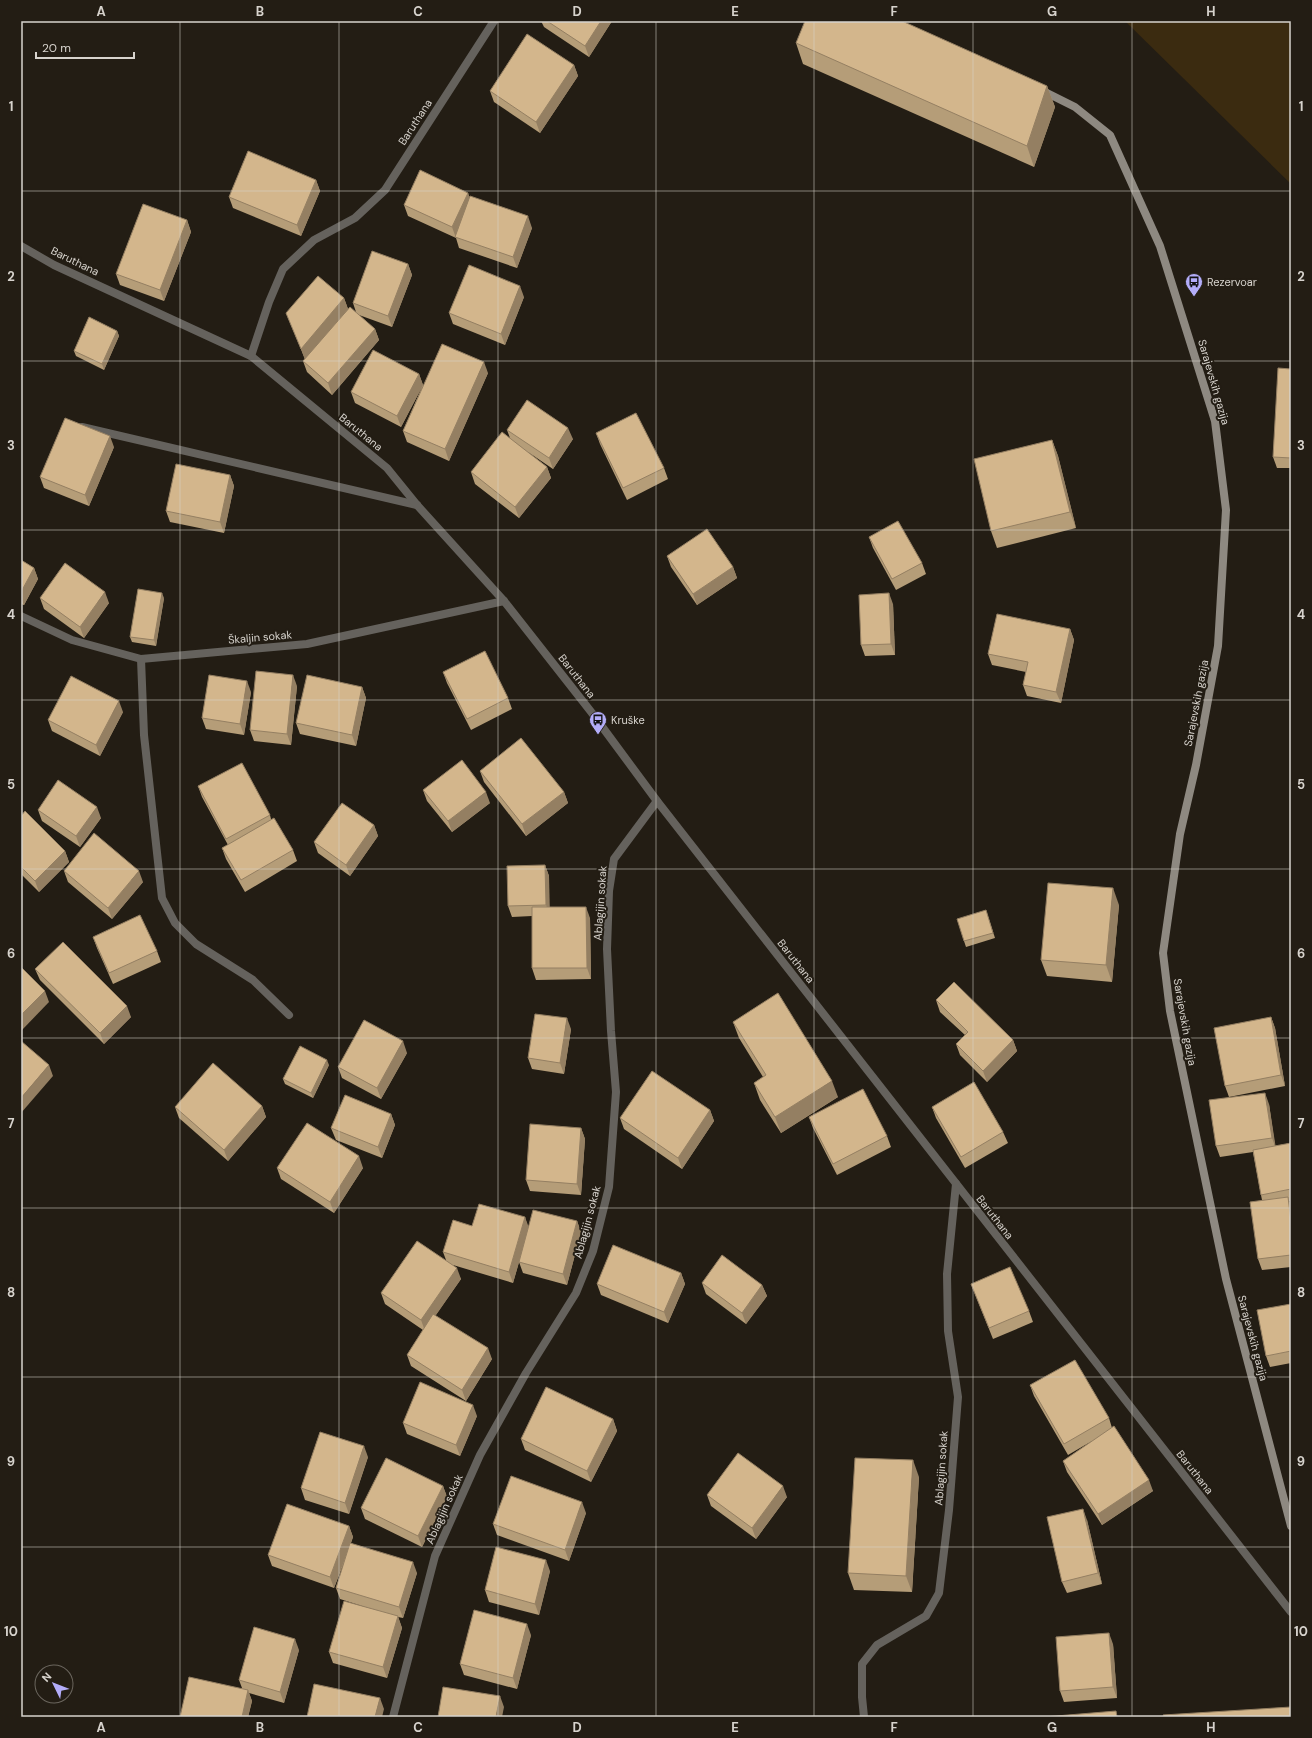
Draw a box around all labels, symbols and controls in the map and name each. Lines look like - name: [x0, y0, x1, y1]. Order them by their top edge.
- text: A: [96, 3, 106, 20]
- text: B: [256, 3, 264, 20]
- text: C: [413, 3, 423, 20]
- text: D: [572, 3, 582, 20]
- text: E: [731, 3, 739, 20]
- text: F: [890, 3, 898, 20]
- text: G: [1047, 3, 1057, 20]
- text: H: [1206, 3, 1216, 20]
- scale bar: [36, 34, 134, 60]
- text: 20 m: [42, 40, 71, 56]
- street label: Baruthana: [395, 96, 435, 148]
- text: 1: [9, 98, 13, 115]
- text: 1: [1299, 98, 1303, 115]
- street label: Baruthana: [49, 243, 101, 279]
- text: 2: [7, 268, 15, 285]
- text: 2: [1297, 268, 1305, 285]
- bus stop icon: Rezervoar: [1184, 272, 1204, 297]
- place label: Rezervoar: [1207, 275, 1257, 289]
- street label: Sarajevskih gazija: [1195, 338, 1233, 426]
- street label: Baruthana: [336, 410, 386, 454]
- text: 3: [7, 437, 15, 454]
- text: 3: [1297, 437, 1305, 454]
- text: 4: [7, 606, 15, 623]
- text: 4: [1297, 606, 1305, 623]
- street label: Škaljin sokak: [228, 627, 293, 647]
- street label: Baruthana: [556, 651, 599, 701]
- street label: Sarajevskih gazija: [1181, 658, 1211, 748]
- bus stop icon: Kruške: [588, 710, 608, 735]
- place label: Kruške: [611, 713, 645, 727]
- text: 5: [7, 776, 15, 793]
- text: 5: [1297, 776, 1305, 793]
- street label: Ablagijin sokak: [590, 865, 610, 941]
- street label: Baruthana: [775, 936, 818, 986]
- text: 6: [7, 945, 15, 962]
- text: 6: [1297, 945, 1305, 962]
- street label: Sarajevskih gazija: [1170, 977, 1200, 1067]
- text: 7: [8, 1115, 15, 1132]
- text: 7: [1298, 1115, 1305, 1132]
- street label: Ablagijin sokak: [571, 1184, 604, 1260]
- street label: Baruthana: [974, 1192, 1017, 1242]
- text: 8: [7, 1284, 15, 1301]
- text: 8: [1297, 1284, 1305, 1301]
- street label: Sarajevskih gazija: [1235, 1294, 1271, 1382]
- street label: Ablagijin sokak: [931, 1430, 951, 1506]
- street label: Baruthana: [1174, 1447, 1217, 1497]
- text: 9: [7, 1453, 15, 1470]
- text: 9: [1297, 1453, 1305, 1470]
- street label: Ablagijin sokak: [422, 1471, 466, 1546]
- text: 10: [4, 1623, 18, 1640]
- text: 10: [1294, 1623, 1308, 1640]
- north arrow: [34, 1664, 74, 1704]
- text: N: [39, 1669, 55, 1685]
- text: A: [96, 1719, 106, 1736]
- text: B: [256, 1719, 264, 1736]
- text: C: [413, 1719, 423, 1736]
- text: D: [572, 1719, 582, 1736]
- text: E: [731, 1719, 739, 1736]
- text: F: [890, 1719, 898, 1736]
- text: G: [1047, 1719, 1057, 1736]
- text: H: [1206, 1719, 1216, 1736]

